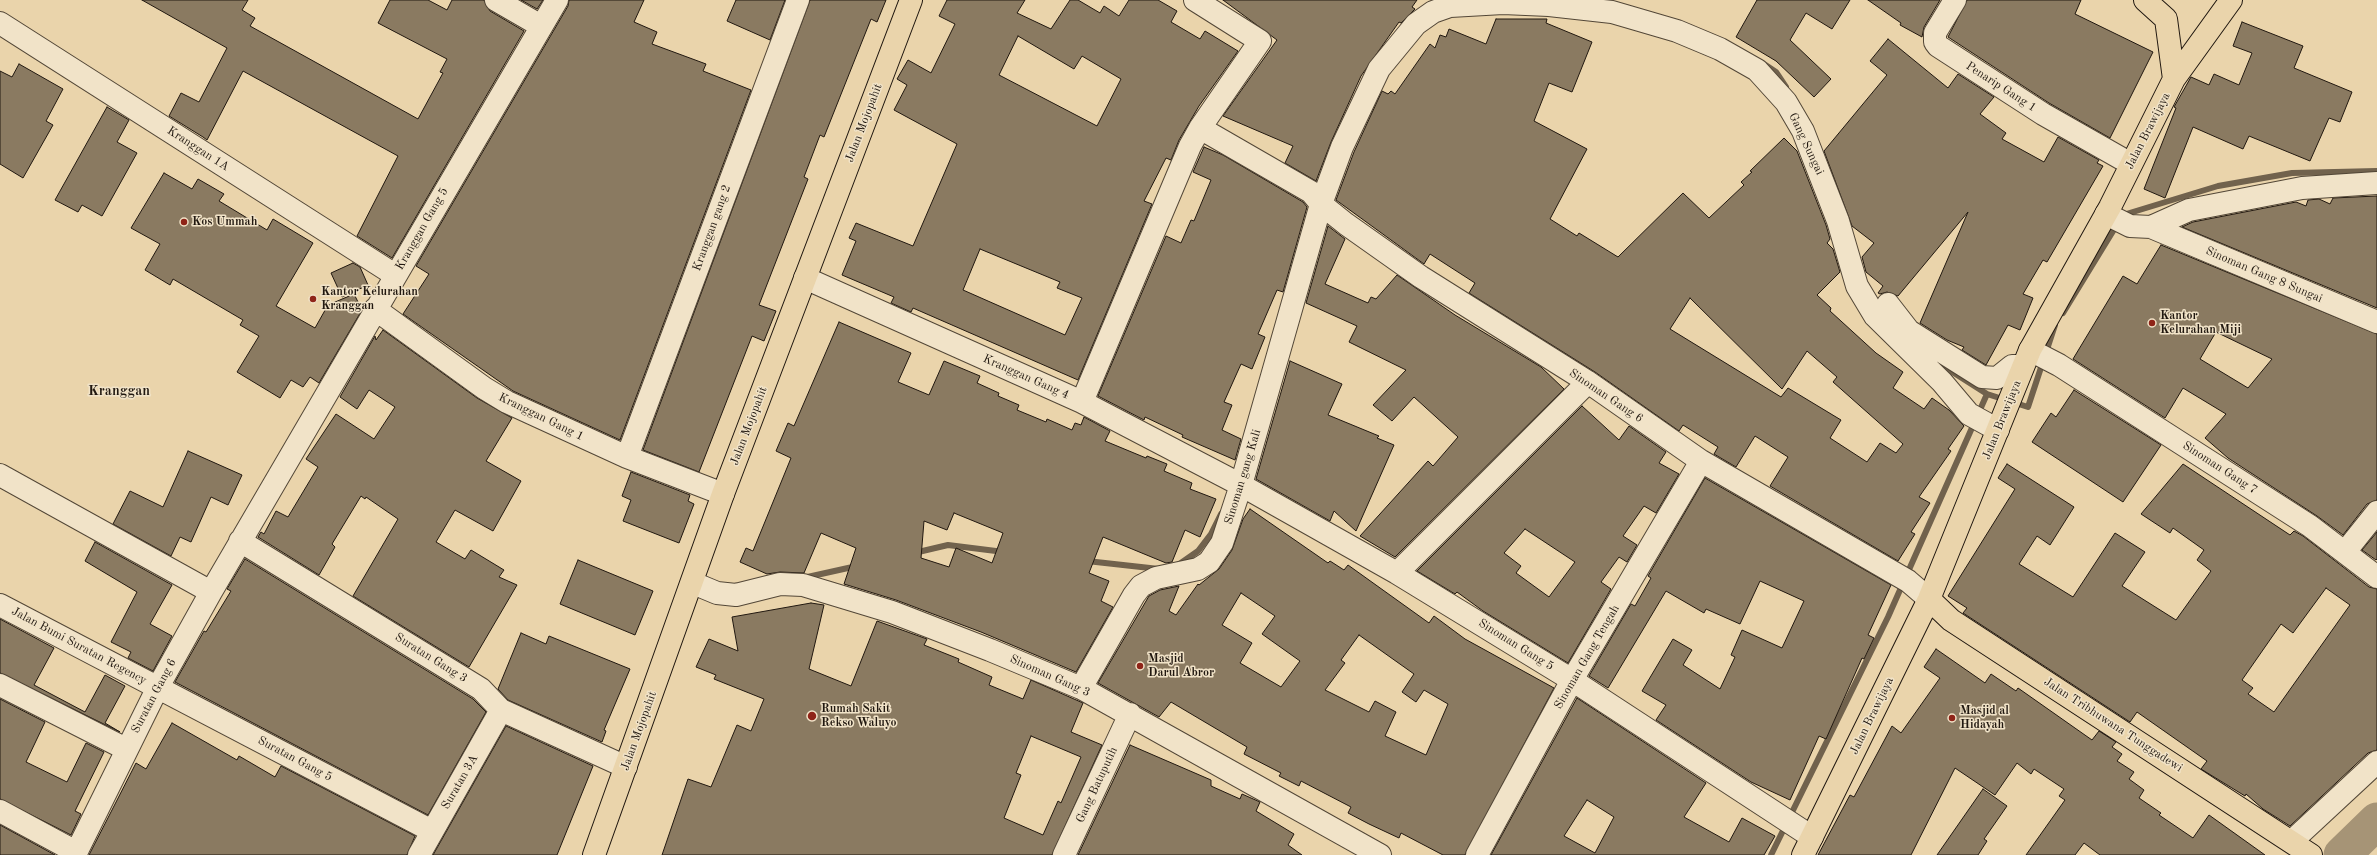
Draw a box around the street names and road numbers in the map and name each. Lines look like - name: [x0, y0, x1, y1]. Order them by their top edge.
- street label: Penarip Gang 1: [1963, 59, 2039, 115]
- street label: Jalan Mojopahit: [842, 82, 886, 164]
- street label: Jalan Brawijaya: [2122, 90, 2174, 172]
- street label: Gang Sungai: [1785, 111, 1827, 177]
- street label: Kranggan 1A: [164, 124, 232, 174]
- street label: Kranggan gang 2: [690, 183, 734, 273]
- street label: Kranggan Gang 5: [393, 185, 451, 273]
- street label: Sinoman Gang 8 Sungai: [2203, 244, 2325, 306]
- street label: Kranggan Gang 4: [981, 352, 1071, 402]
- street label: Sinoman Gang 6: [1566, 366, 1646, 426]
- street label: Jalan Brawijaya: [1980, 378, 2024, 462]
- street label: Jalan Mojopahit: [727, 385, 771, 467]
- street label: Kranggan Gang 1: [496, 390, 586, 444]
- street label: Sinoman gang Kali: [1222, 428, 1264, 526]
- street label: Sinoman Gang 7: [2180, 438, 2260, 498]
- street label: Sinoman Gang Tengah: [1551, 602, 1623, 712]
- street label: Jalan Bumi Suratan Regency: [9, 604, 149, 688]
- street label: Sinoman Gang 5: [1476, 616, 1556, 674]
- street label: Suratan Gang 3: [392, 630, 470, 686]
- street label: Sinoman Gang 3: [1008, 652, 1092, 700]
- street label: Suratan Gang 6: [128, 656, 180, 736]
- street label: Jalan Brawijaya: [1847, 675, 1897, 757]
- street label: Jalan Tribhuwana Tunggadewi: [2041, 675, 2185, 775]
- street label: Jalan Mojopahit: [618, 689, 660, 773]
- street label: Suratan Gang 5: [255, 733, 335, 785]
- street label: Gang Batuputih: [1073, 745, 1121, 825]
- street label: Suratan 3A: [439, 752, 481, 812]

